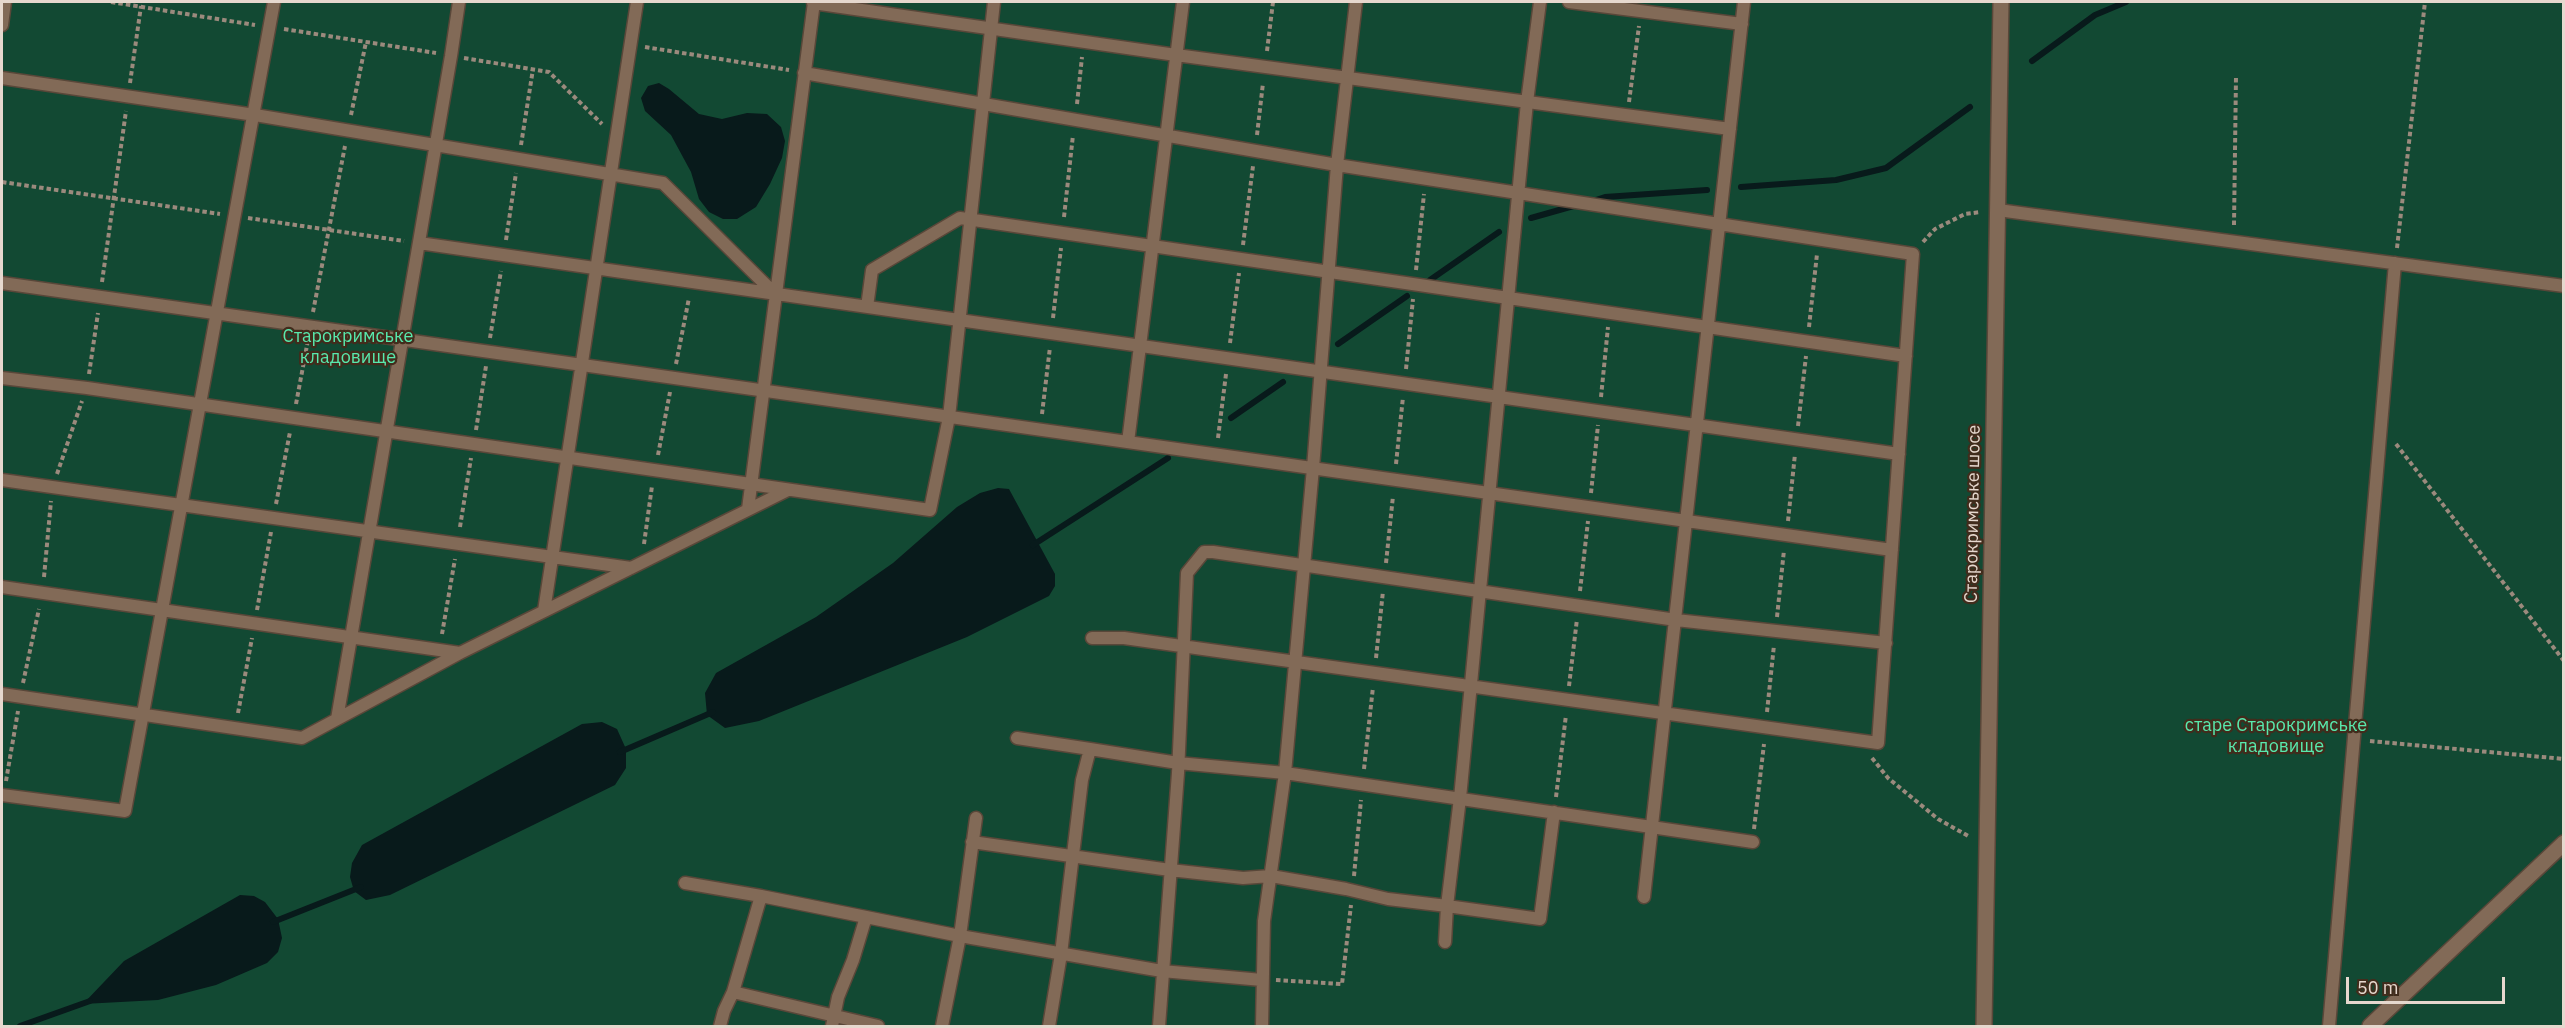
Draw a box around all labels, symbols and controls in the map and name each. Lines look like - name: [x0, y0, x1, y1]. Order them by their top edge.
- park label: Старокримське кладовище: [283, 326, 413, 368]
- street label: Старокримське шосе: [1961, 425, 1985, 603]
- park label: старе Старокримське кладовище: [2185, 715, 2367, 758]
- scale bar: [2349, 965, 2508, 1003]
- text: 50 m: [2357, 976, 2399, 999]

